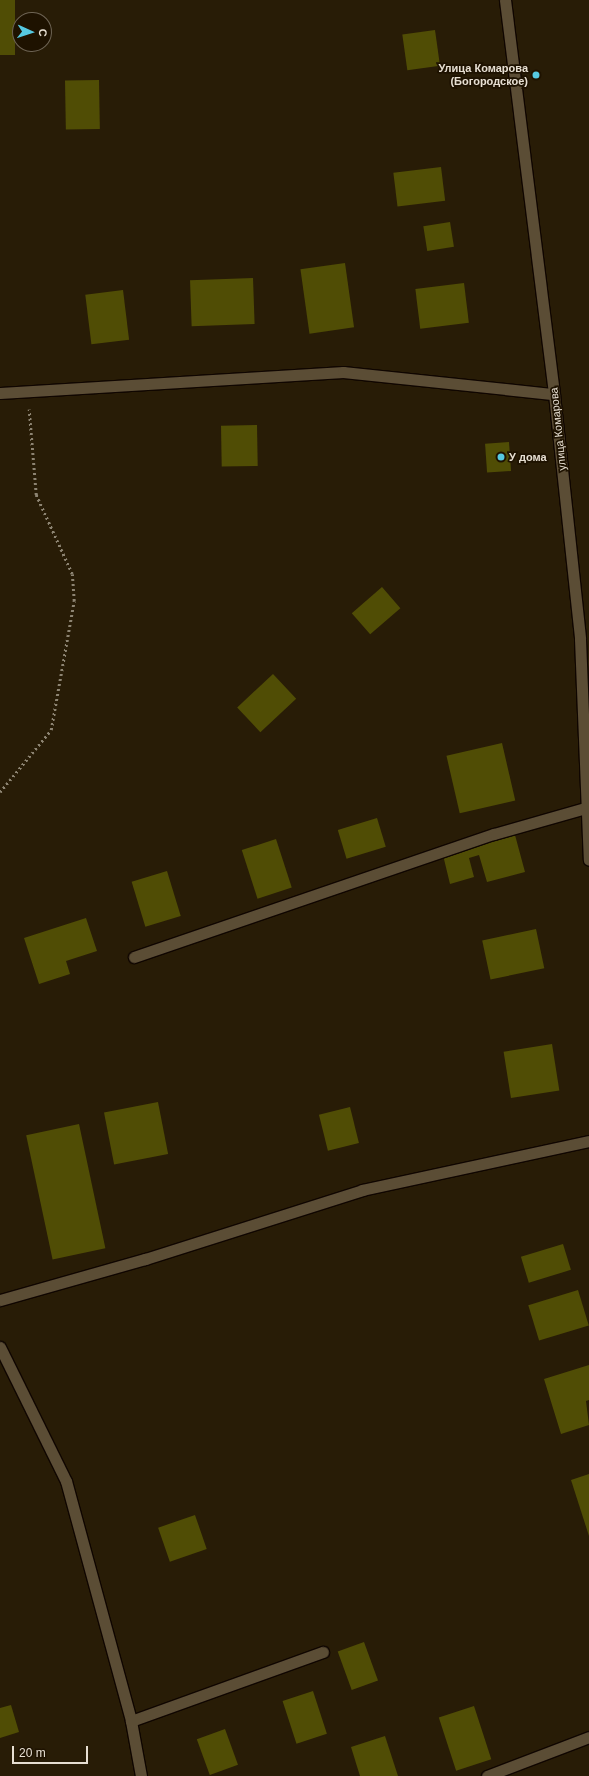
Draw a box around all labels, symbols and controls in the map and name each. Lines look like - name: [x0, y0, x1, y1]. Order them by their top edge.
- north arrow: [12, 12, 52, 52]
- text: С: [37, 28, 49, 37]
- place label: Улица Комарова (Богородское): [438, 62, 528, 88]
- marker: Улица Комарова (Богородское): [531, 70, 541, 80]
- street label: улица Комарова: [547, 387, 569, 471]
- place label: У дома: [509, 450, 547, 464]
- marker: У дома: [496, 452, 506, 462]
- scale bar: [14, 1738, 90, 1764]
- text: 20 m: [19, 1746, 46, 1760]

